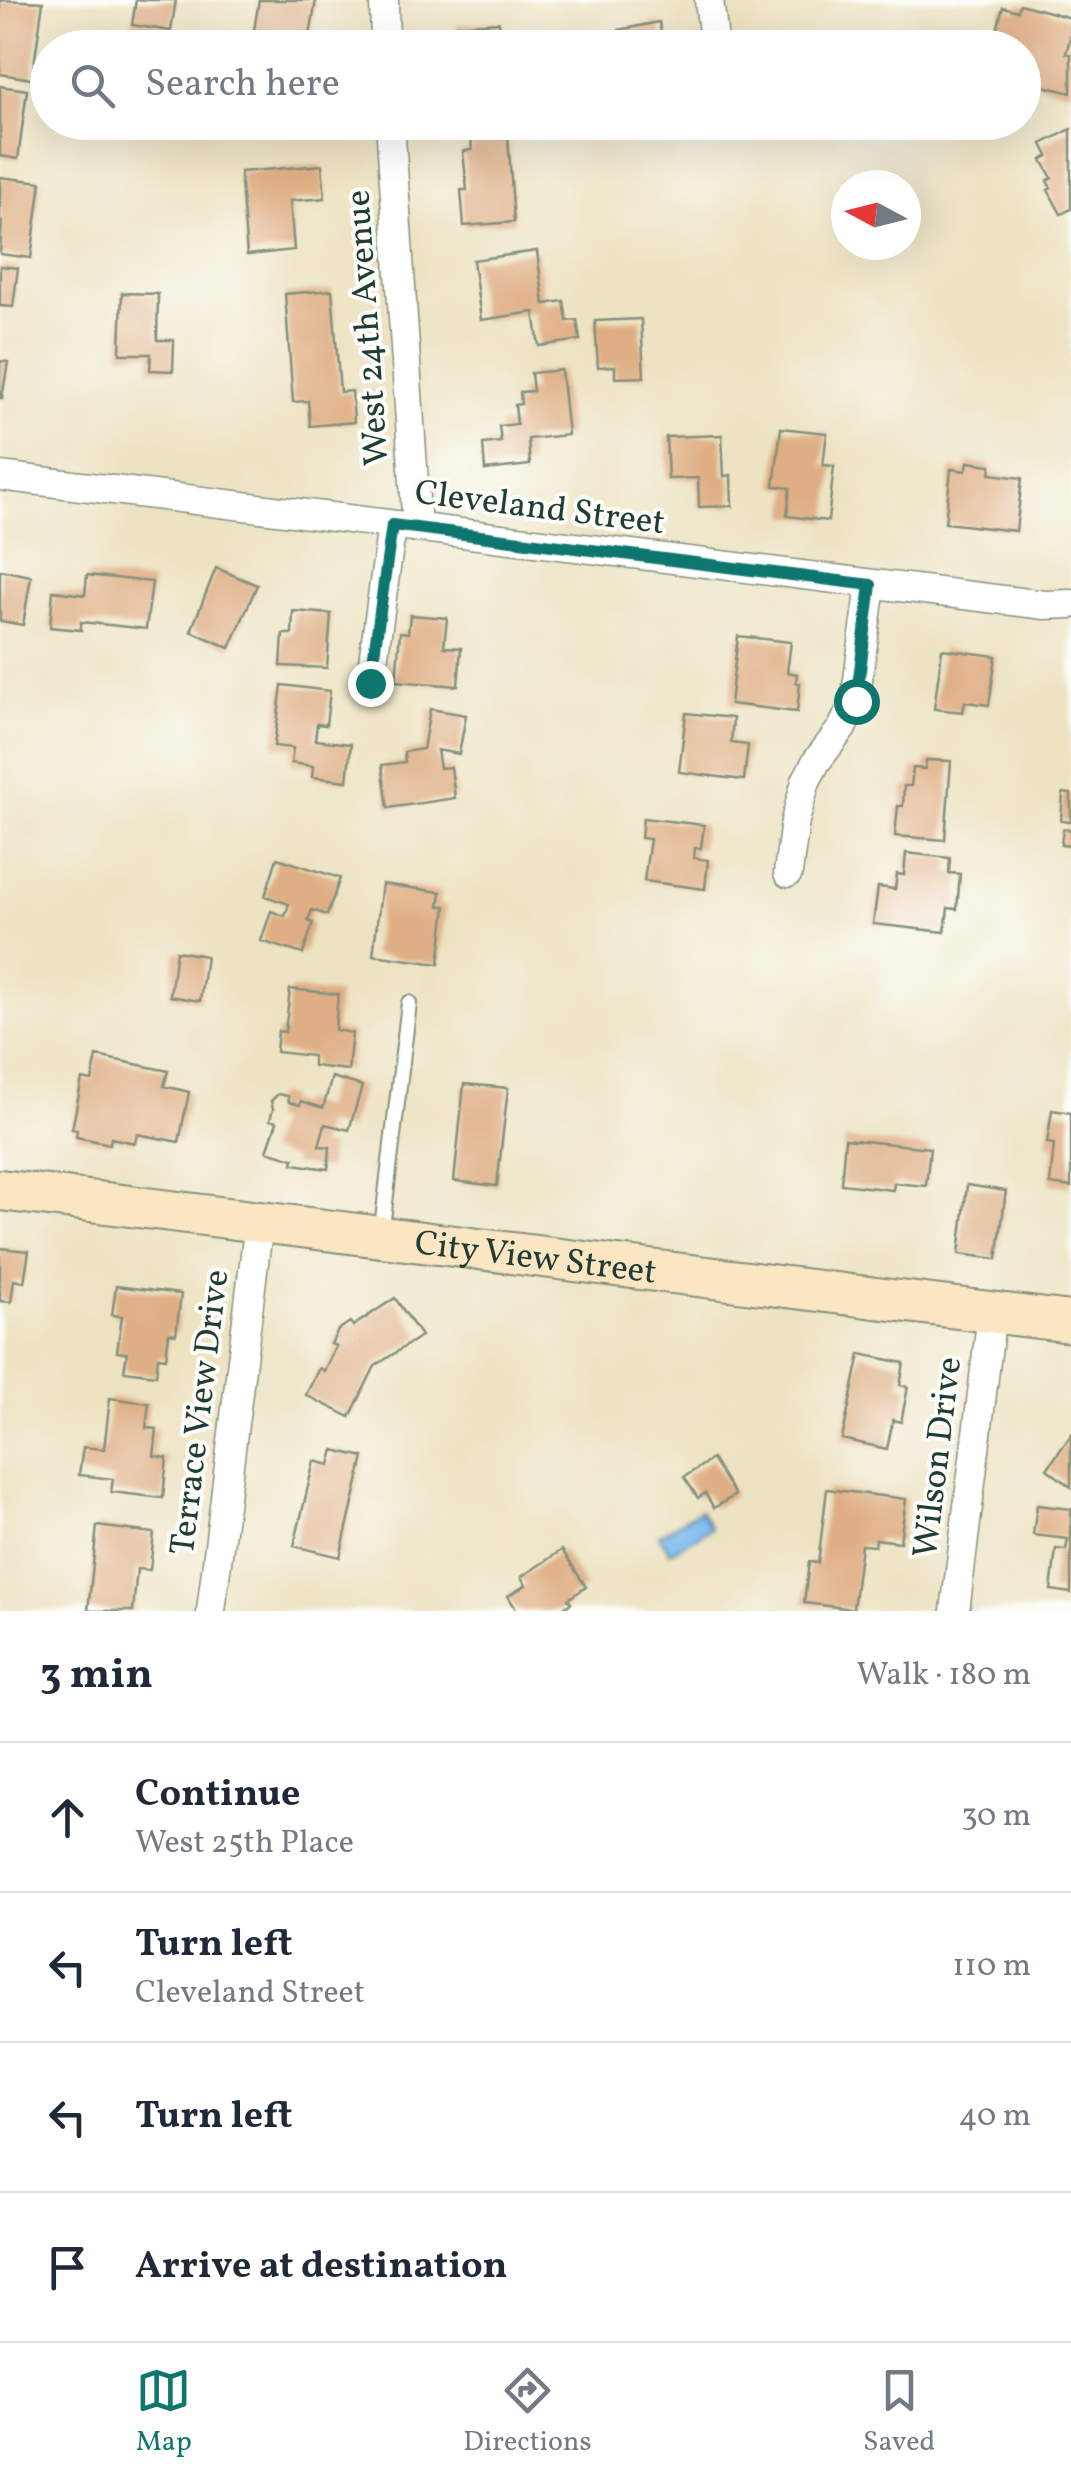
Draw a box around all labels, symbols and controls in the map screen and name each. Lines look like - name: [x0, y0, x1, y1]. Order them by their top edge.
- search box: [30, 30, 1041, 140]
- icon: search: [65, 58, 120, 113]
- text: Search here: [145, 59, 340, 112]
- north arrow: [831, 170, 921, 260]
- street label: West 24th Avenue: [335, 188, 403, 467]
- street label: Cleveland Street: [412, 470, 667, 548]
- route end: [348, 661, 394, 707]
- route start: [834, 679, 880, 725]
- street label: City View Street: [412, 1220, 659, 1298]
- street label: Terrace View Drive: [160, 1267, 242, 1558]
- street label: Wilson Drive: [903, 1354, 975, 1561]
- text: 3 min: [40, 1647, 153, 1706]
- text: Walk · 180 m: [857, 1654, 1031, 1698]
- text: Continue: [135, 1769, 300, 1822]
- icon: ahead: [40, 1790, 95, 1845]
- text: 30 m: [961, 1795, 1031, 1839]
- text: West 25th Place: [135, 1822, 354, 1866]
- text: Turn left: [135, 1919, 292, 1972]
- icon: left: [40, 1940, 95, 1995]
- text: 110 m: [952, 1945, 1031, 1989]
- text: Cleveland Street: [135, 1972, 365, 2016]
- icon: left: [40, 2090, 95, 2145]
- text: Turn left: [135, 2091, 292, 2144]
- text: 40 m: [959, 2095, 1031, 2139]
- icon: arrive: [40, 2240, 95, 2295]
- text: Arrive at destination: [135, 2241, 508, 2294]
- tab: Map: [136, 2363, 192, 2462]
- tab: Directions: [463, 2363, 592, 2462]
- tab: Saved: [863, 2363, 935, 2462]

